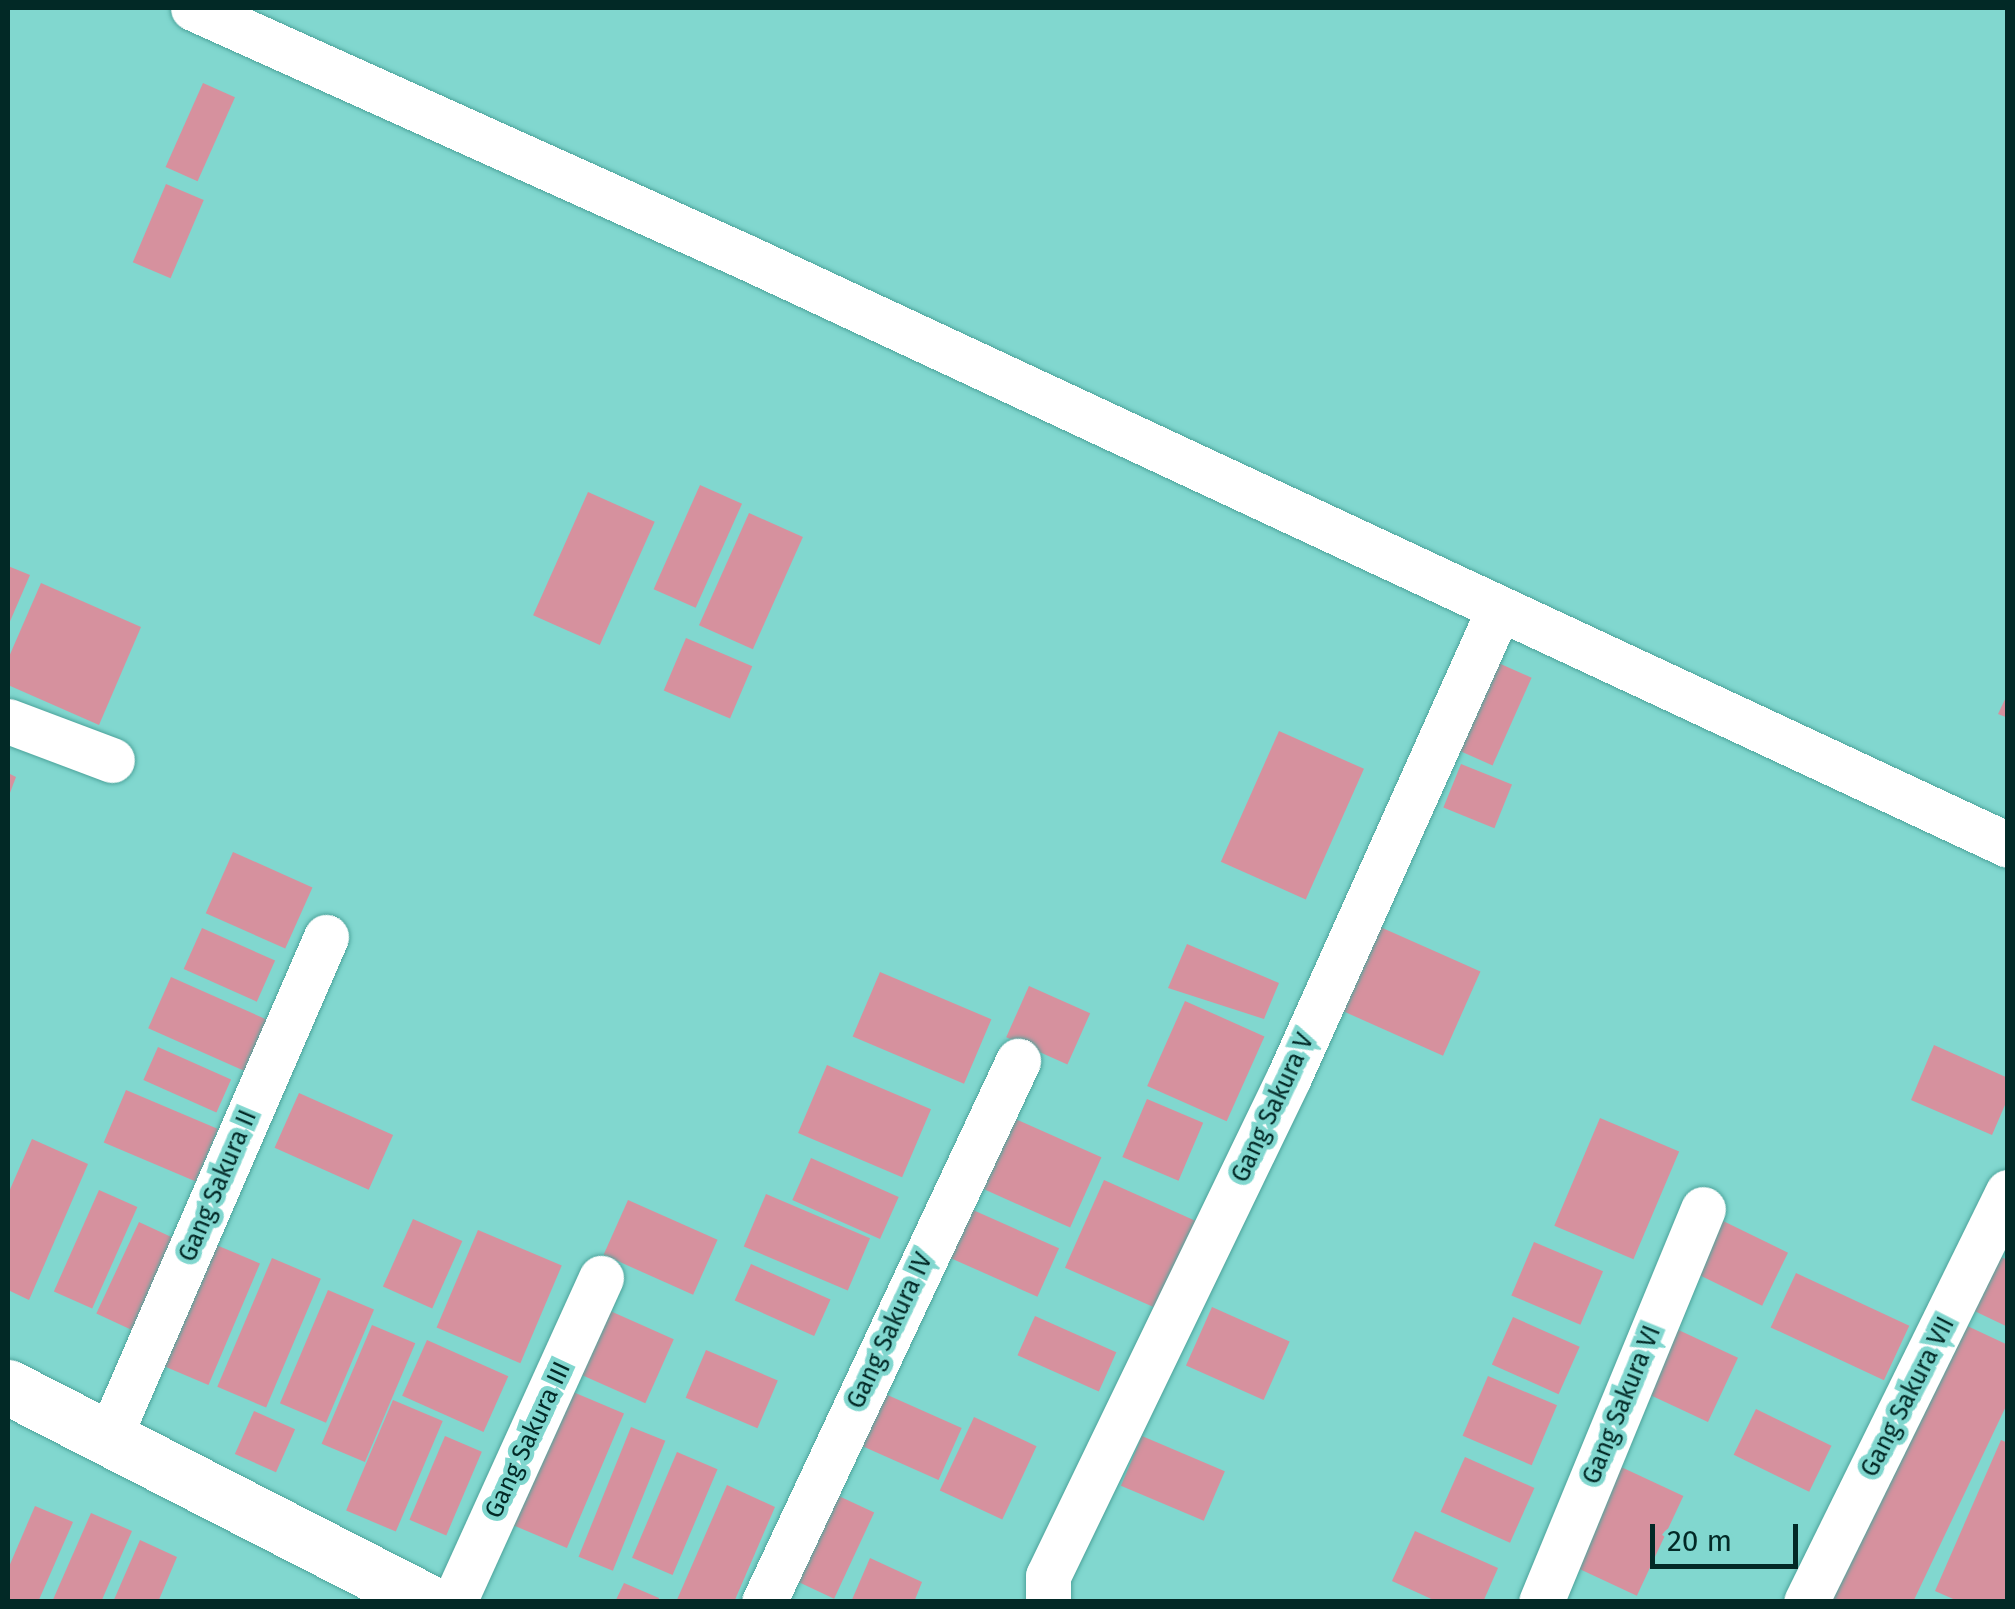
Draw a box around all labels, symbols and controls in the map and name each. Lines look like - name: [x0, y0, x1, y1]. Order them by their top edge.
- street label: Gang Sakura V: [1225, 1029, 1321, 1187]
- street label: Gang Sakura II: [173, 1106, 263, 1266]
- street label: Gang Sakura IV: [841, 1248, 939, 1414]
- street label: Gang Sakura VII: [1855, 1312, 1961, 1482]
- street label: Gang Sakura VI: [1577, 1321, 1667, 1489]
- street label: Gang Sakura III: [479, 1357, 577, 1523]
- scale bar: [1655, 1504, 1802, 1566]
- text: 20 m: [1667, 1523, 1732, 1559]

